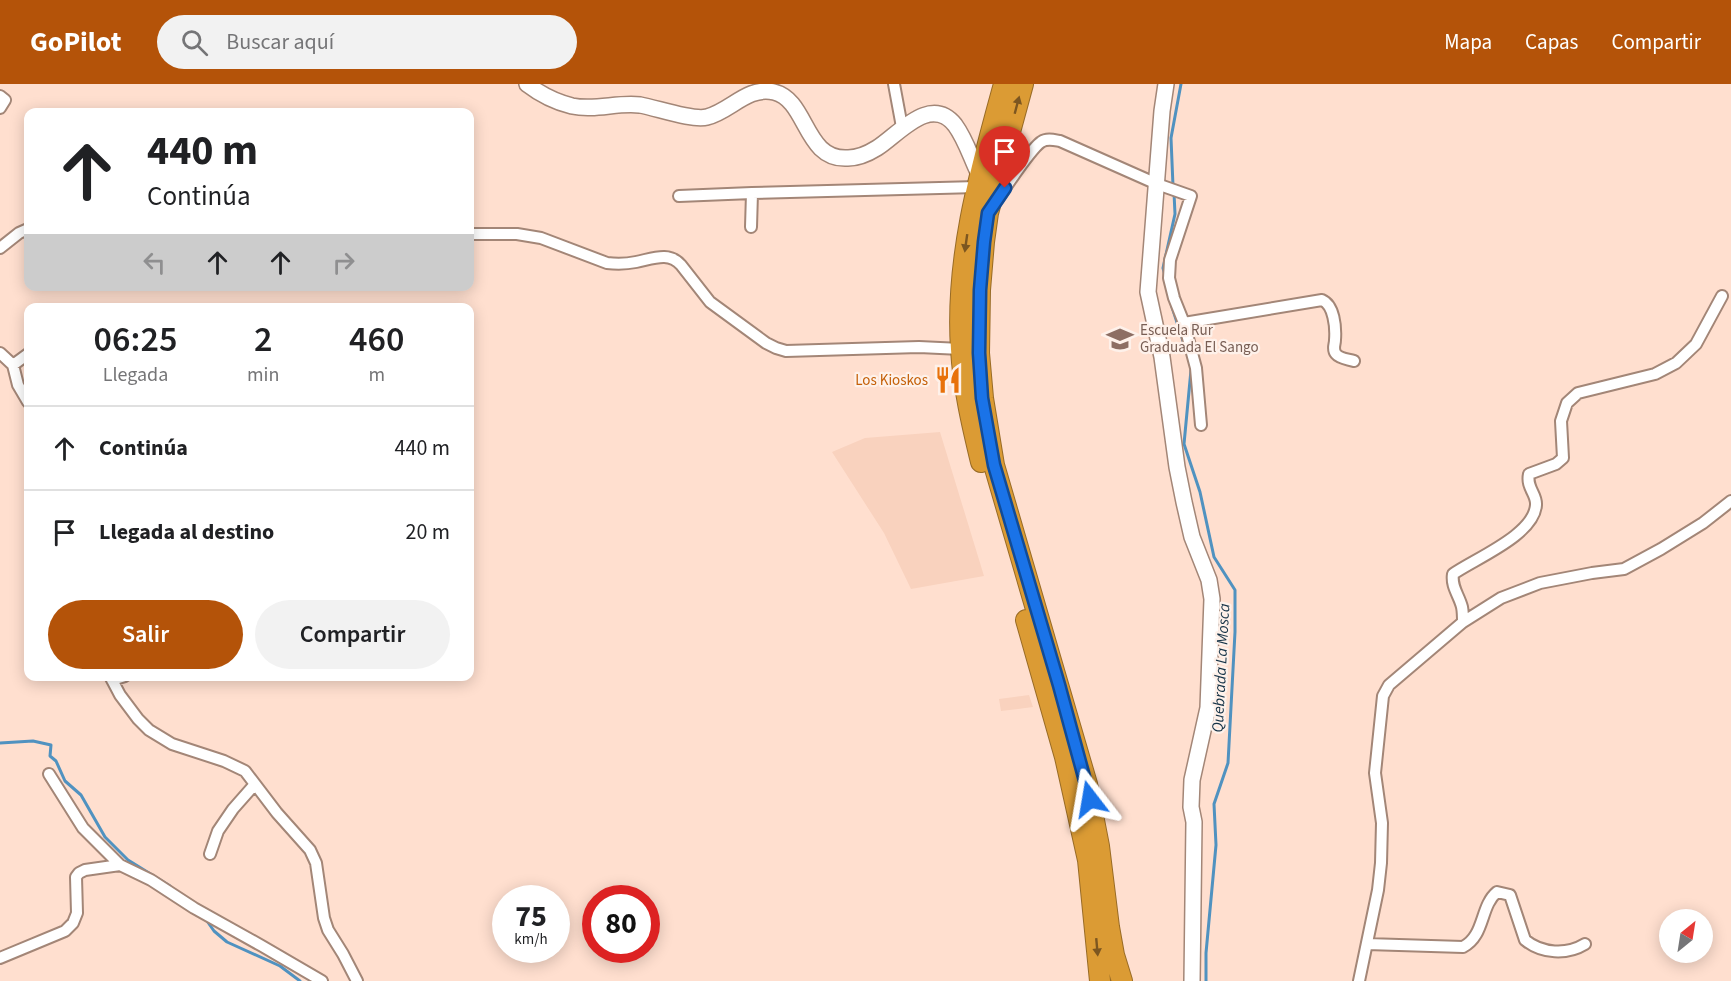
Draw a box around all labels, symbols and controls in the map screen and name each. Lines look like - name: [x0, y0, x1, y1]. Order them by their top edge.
- search box: [157, 15, 577, 69]
- text: GoPilot: [30, 22, 121, 62]
- icon: search: [178, 26, 211, 59]
- text: Buscar aquí: [226, 26, 334, 58]
- text: Mapa: [1444, 27, 1492, 57]
- text: Capas: [1525, 27, 1578, 57]
- text: Compartir: [1611, 27, 1701, 57]
- one-way arrow: [1013, 95, 1022, 113]
- text: 440 m: [147, 121, 258, 181]
- pin: [979, 126, 1030, 188]
- icon: ahead: [48, 132, 126, 210]
- icon: arrive: [988, 135, 1021, 168]
- text: Continúa: [147, 177, 251, 216]
- one-way arrow: [962, 234, 971, 253]
- icon: left: [138, 246, 171, 279]
- icon: ahead: [201, 246, 234, 279]
- icon: ahead: [264, 246, 297, 279]
- icon: right: [327, 246, 360, 279]
- text: 06:25: [94, 314, 177, 365]
- text: 2: [254, 314, 272, 365]
- text: 460: [349, 314, 404, 365]
- place label: Escuela Rur Graduada El Sango: [1140, 320, 1259, 358]
- school or university icon: Escuela Rur Graduada El Sango: [1105, 324, 1135, 354]
- text: Llegada: [103, 361, 168, 389]
- text: min: [247, 361, 279, 389]
- text: m: [368, 361, 385, 389]
- restaurant icon: Los Kioskos: [933, 365, 963, 395]
- place label: Los Kioskos: [855, 370, 928, 391]
- icon: ahead: [48, 432, 81, 465]
- text: Continúa: [99, 432, 188, 464]
- text: 440 m: [395, 432, 450, 464]
- icon: arrive: [48, 516, 81, 549]
- text: Llegada al destino: [99, 516, 274, 548]
- text: 20 m: [405, 516, 450, 548]
- button: Salir: [48, 600, 243, 669]
- button: Compartir: [255, 600, 450, 669]
- water label: Quebrada La Mosca: [1207, 603, 1235, 733]
- position arrow: [1058, 767, 1122, 831]
- speed limit sign: 80: [582, 885, 660, 963]
- text: 75: [515, 895, 547, 938]
- north arrow: [1659, 909, 1713, 963]
- map controls: [1659, 909, 1713, 963]
- text: km/h: [514, 929, 548, 950]
- one-way arrow: [1092, 938, 1102, 957]

